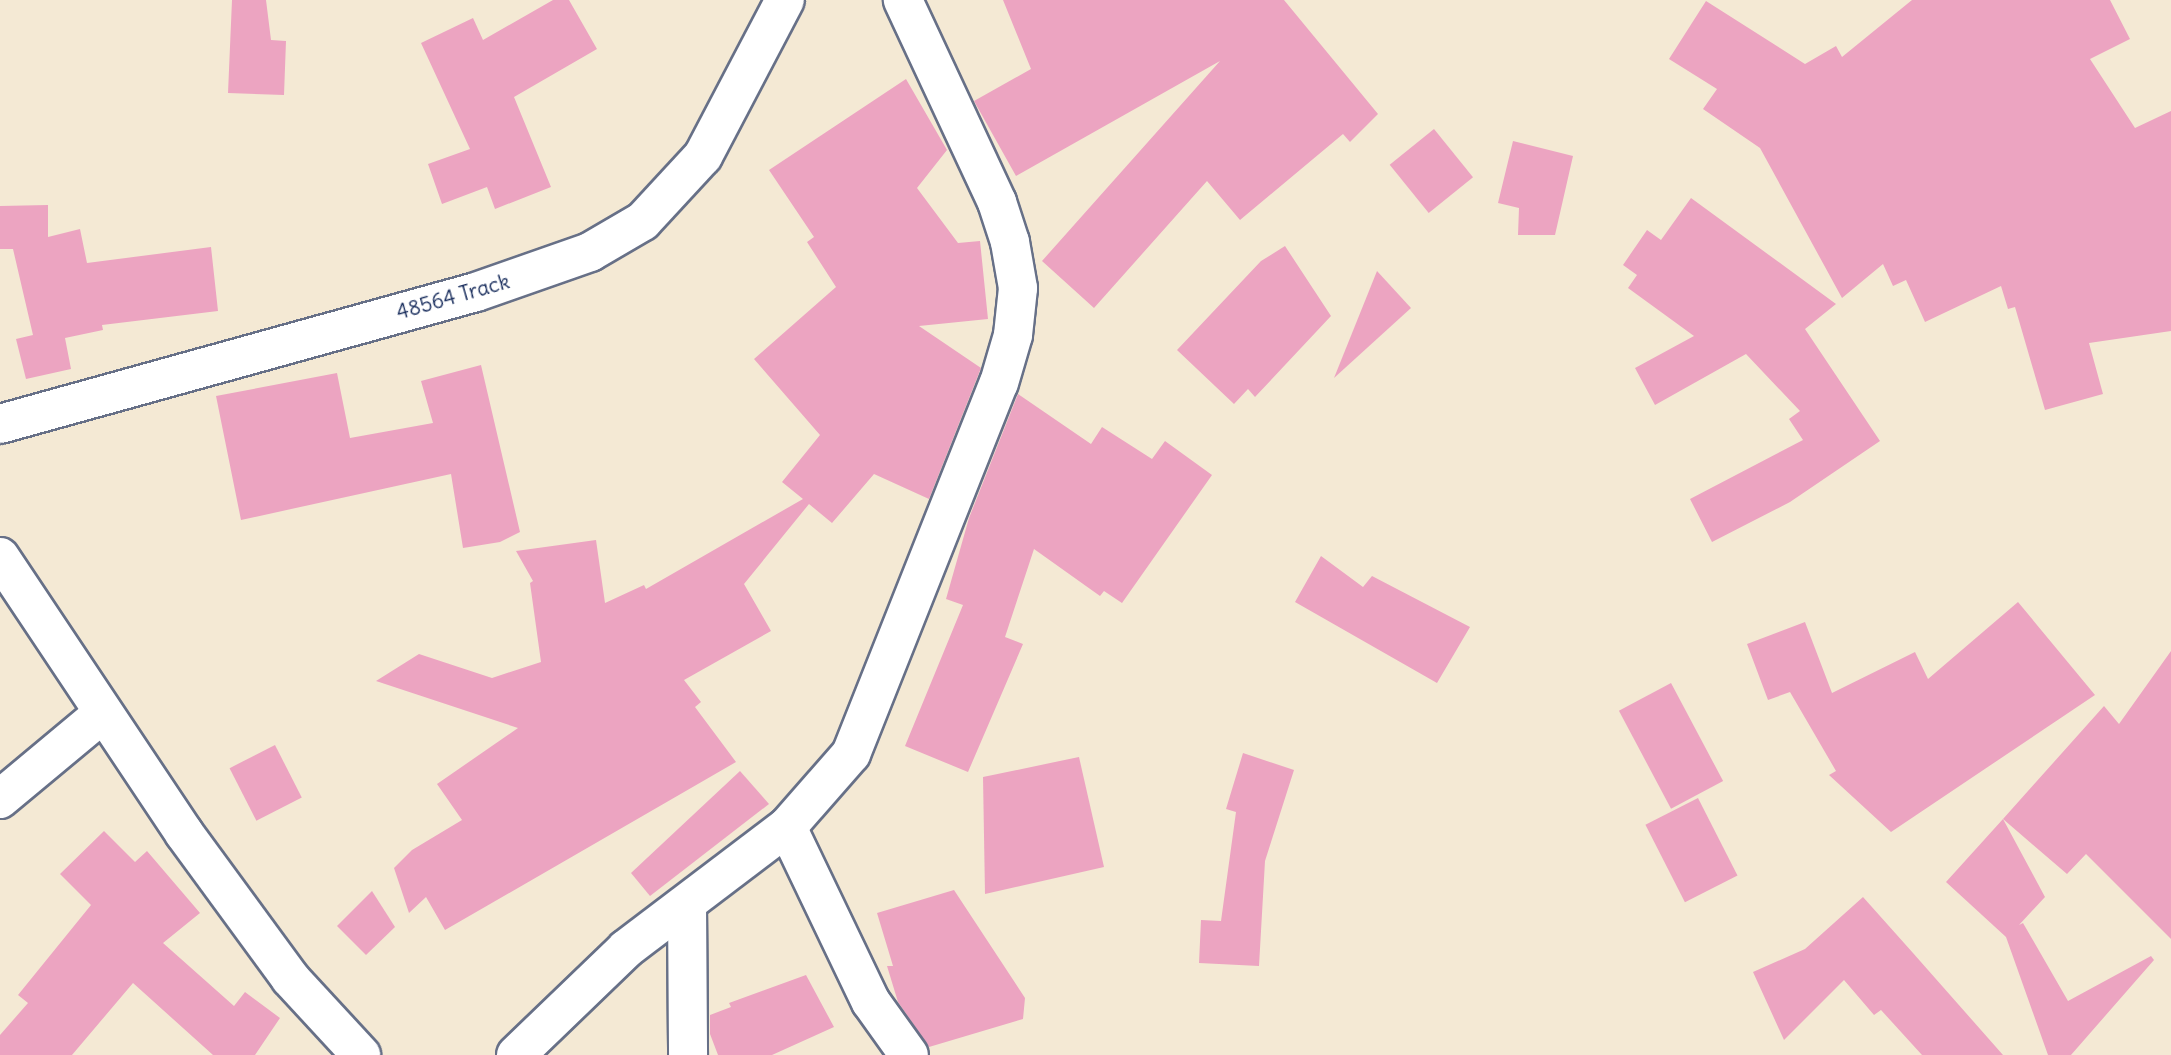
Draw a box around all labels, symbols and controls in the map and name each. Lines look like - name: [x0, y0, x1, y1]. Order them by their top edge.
- street label: 48564 Track: [393, 269, 513, 325]

